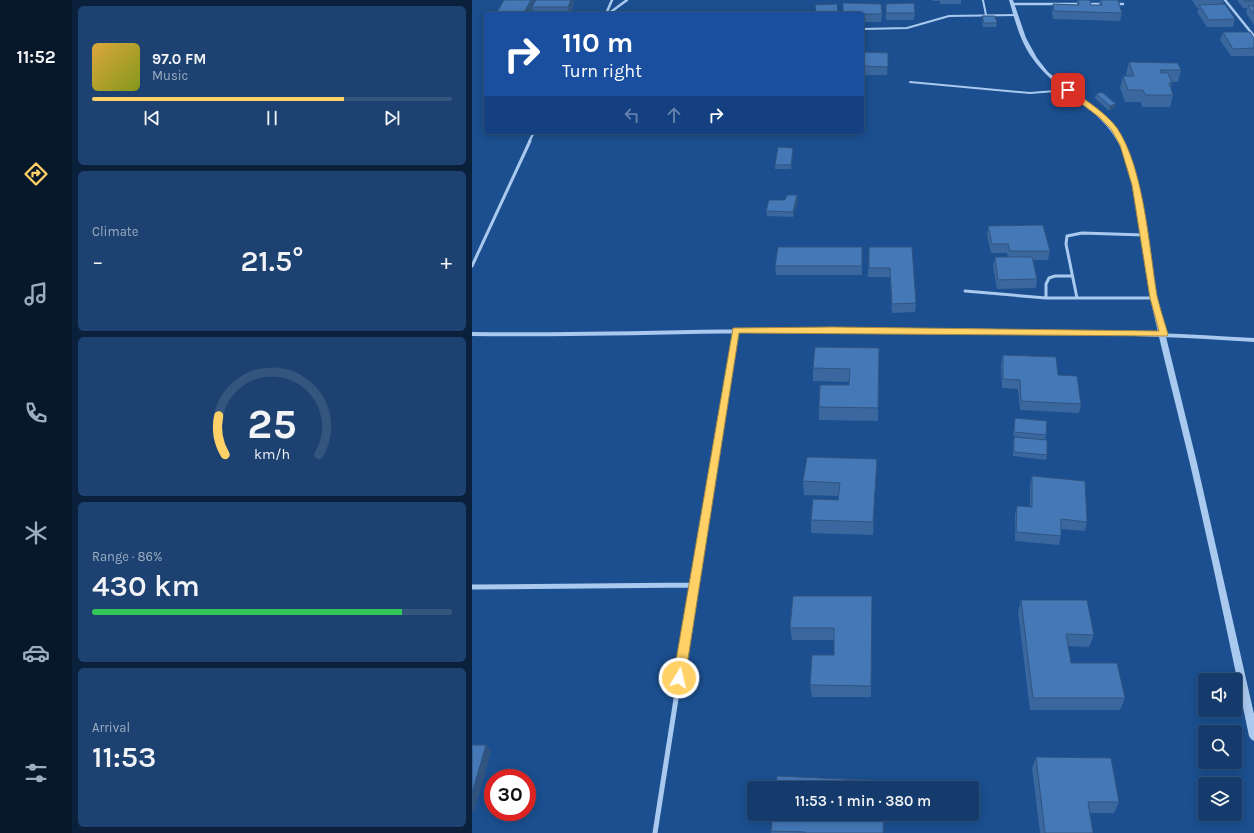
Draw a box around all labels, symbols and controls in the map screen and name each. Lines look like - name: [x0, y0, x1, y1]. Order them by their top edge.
- text: 110 m: [562, 26, 633, 59]
- icon: right: [496, 28, 548, 80]
- text: 11:52: [16, 46, 56, 68]
- text: 97.0 FM: [152, 50, 206, 68]
- text: Turn right: [562, 60, 642, 82]
- text: Music: [152, 68, 188, 83]
- pin: [1051, 73, 1085, 107]
- icon: arrive: [1057, 79, 1079, 101]
- icon: left: [621, 104, 643, 126]
- icon: ahead: [663, 104, 685, 126]
- icon: right: [705, 104, 727, 126]
- icon: previous: [141, 107, 163, 129]
- icon: pause: [261, 107, 283, 129]
- icon: next: [381, 107, 403, 129]
- icon: directions: [22, 160, 50, 188]
- text: Climate: [92, 224, 138, 239]
- text: 21.5°: [240, 243, 304, 279]
- text: −: [92, 249, 104, 275]
- text: +: [440, 249, 452, 275]
- icon: music: [22, 280, 50, 308]
- icon: phone: [22, 399, 50, 427]
- text: 25: [247, 399, 297, 447]
- text: km/h: [254, 445, 290, 462]
- icon: climate: [22, 519, 50, 547]
- text: Range · 86%: [92, 549, 162, 564]
- text: 430 km: [92, 568, 200, 604]
- icon: car: [22, 639, 50, 667]
- position arrow: [658, 657, 700, 699]
- map controls: [1198, 673, 1242, 821]
- button: sound: [1198, 673, 1242, 717]
- text: Arrival: [92, 720, 130, 735]
- button: search: [1198, 725, 1242, 769]
- text: 11:53: [92, 739, 156, 775]
- icon: filters: [22, 759, 50, 787]
- speed limit sign: 30: [484, 769, 536, 821]
- button: layers: [1198, 777, 1242, 821]
- text: 11:53 · 1 min · 380 m: [795, 792, 931, 810]

